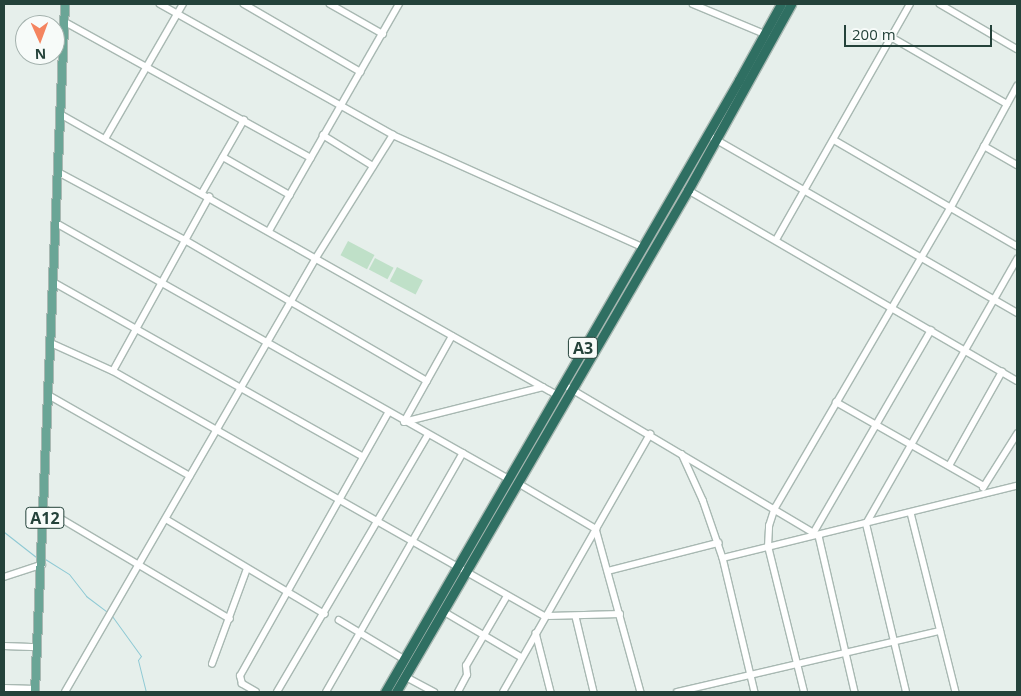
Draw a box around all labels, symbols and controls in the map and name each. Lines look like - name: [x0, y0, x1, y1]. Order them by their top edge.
- north arrow: [15, 15, 65, 65]
- scale bar: [846, 15, 994, 47]
- text: 200 m: [852, 24, 896, 44]
- text: N: [34, 45, 47, 64]
- road number: A3: [567, 334, 599, 362]
- road number: A12: [25, 504, 65, 532]

